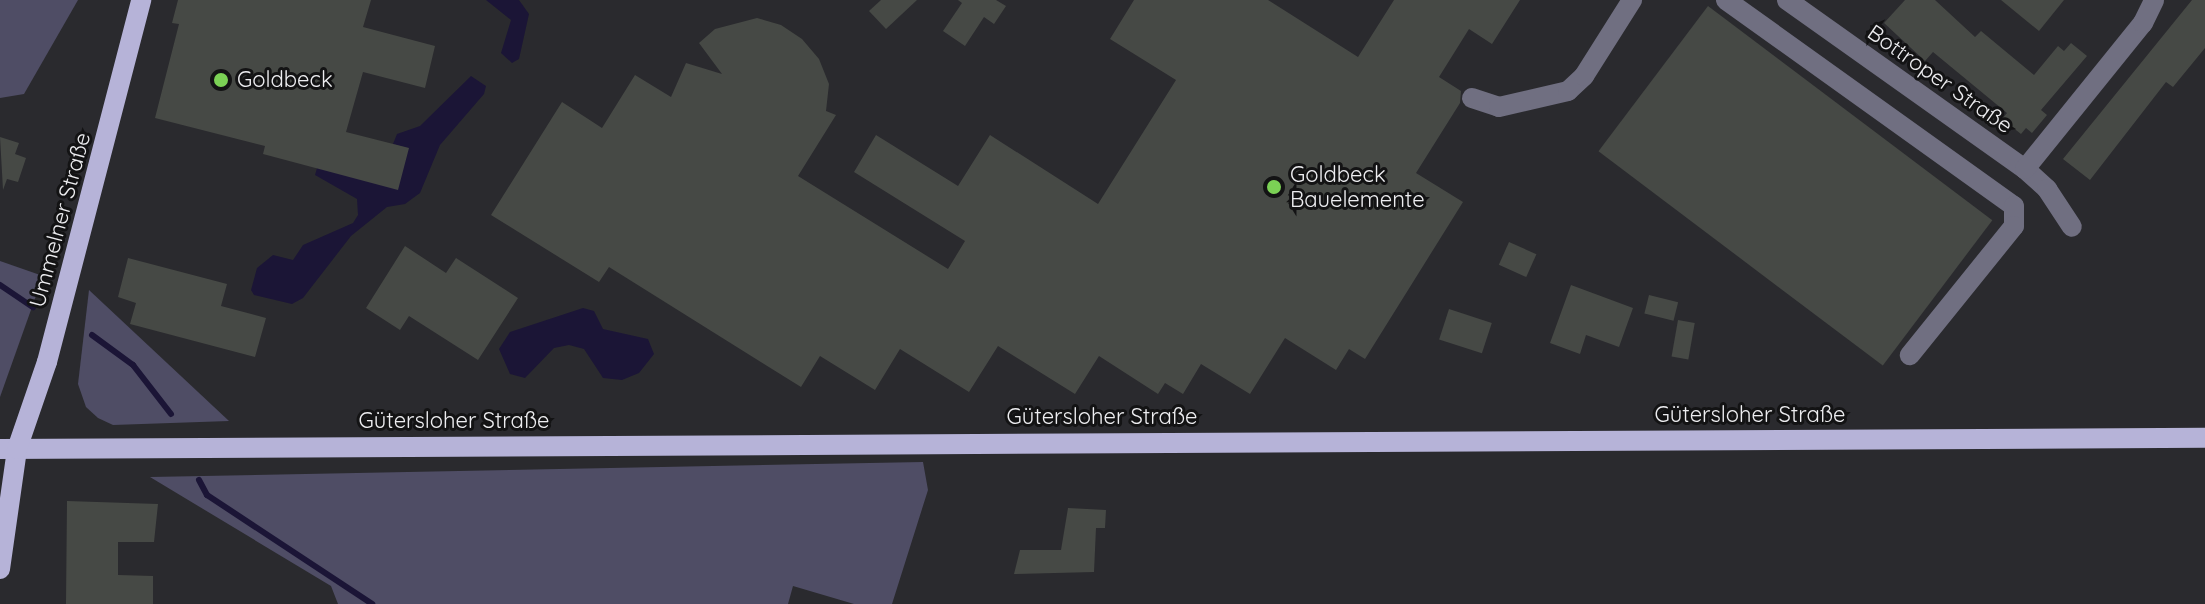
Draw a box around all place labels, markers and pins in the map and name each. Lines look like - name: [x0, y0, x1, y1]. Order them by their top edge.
- place label: Goldbeck: [237, 67, 333, 93]
- marker: Goldbeck: [212, 71, 230, 89]
- place label: Goldbeck Bauelemente: [1290, 161, 1425, 212]
- marker: Goldbeck Bauelemente: [1265, 178, 1283, 196]

